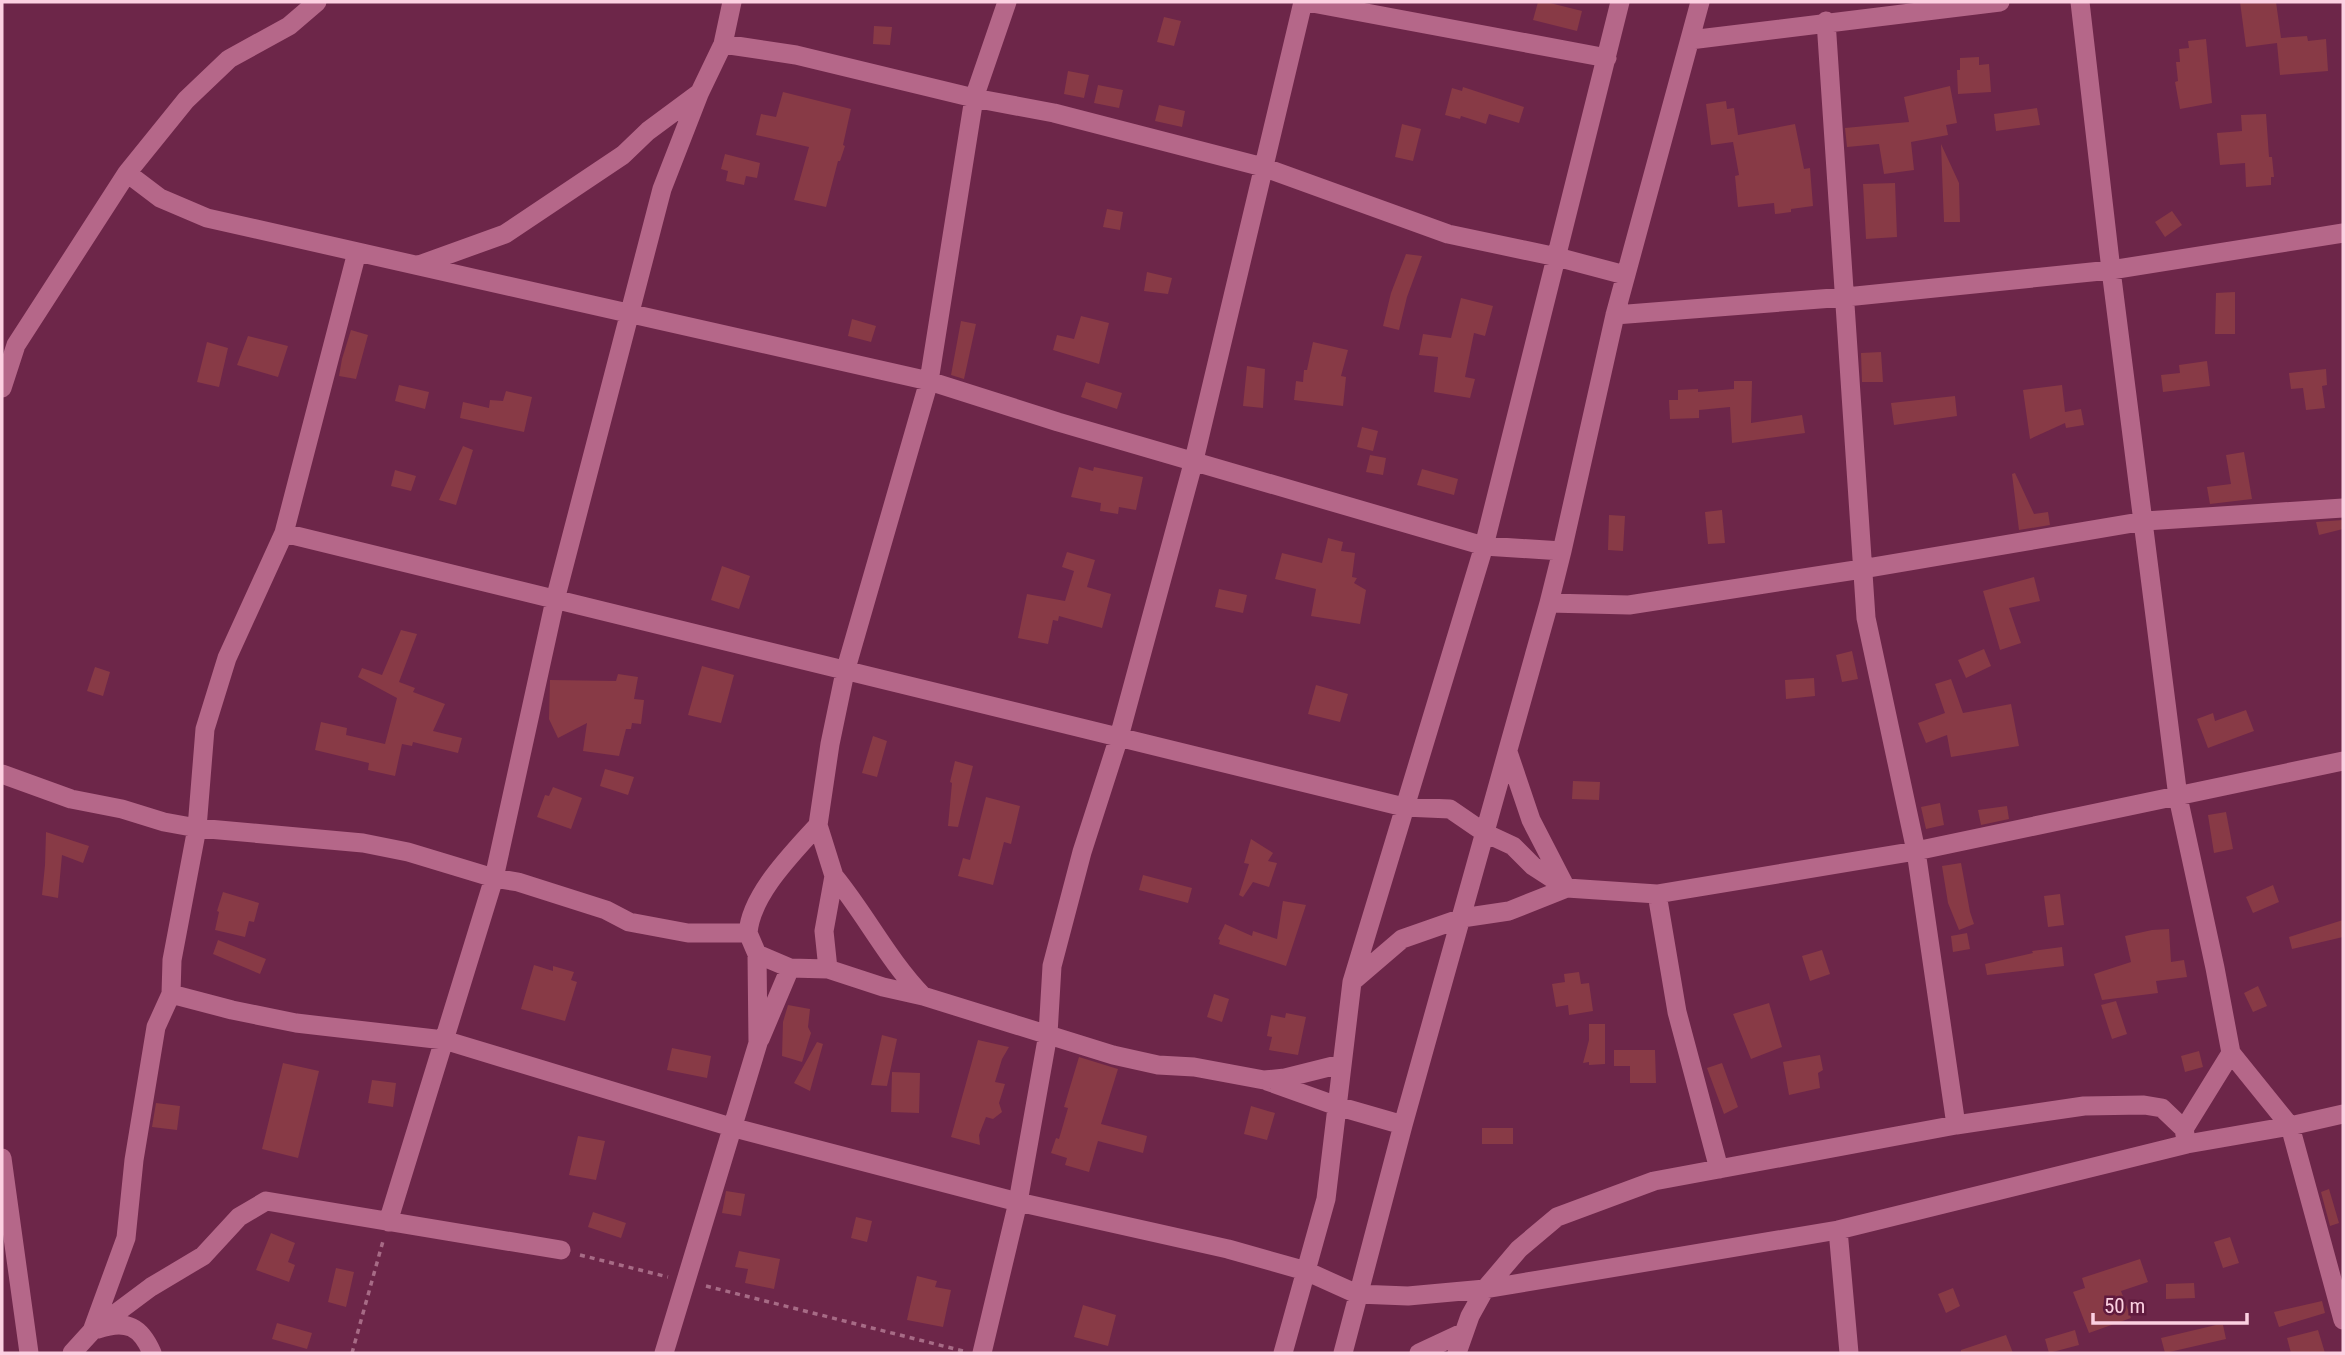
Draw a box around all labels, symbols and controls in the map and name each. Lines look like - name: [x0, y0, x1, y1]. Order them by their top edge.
- scale bar: [2093, 1282, 2247, 1326]
- text: 50 m: [2104, 1294, 2145, 1318]

